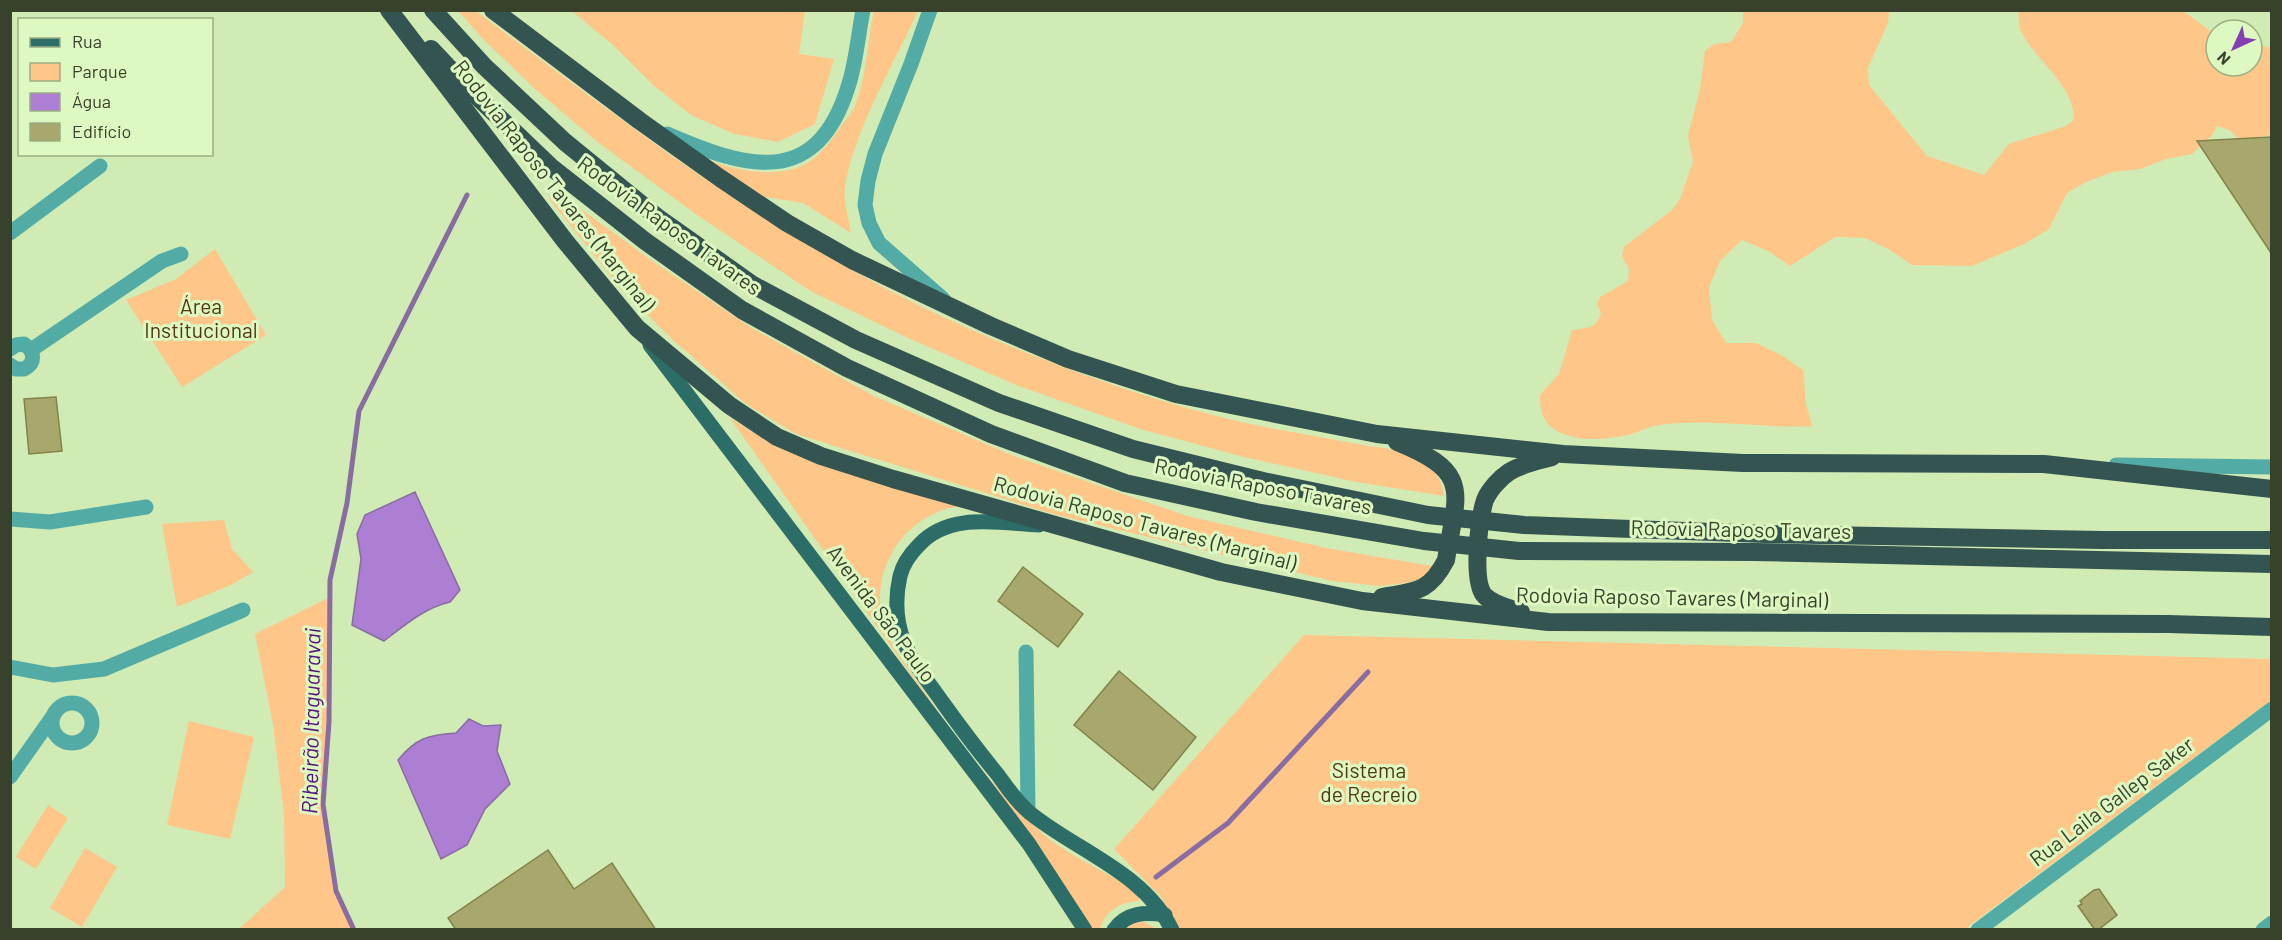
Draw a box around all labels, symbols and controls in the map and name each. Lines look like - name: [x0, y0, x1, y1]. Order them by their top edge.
- legend: [18, 18, 213, 156]
- north arrow: [2204, 18, 2264, 78]
- text: Rua: [72, 30, 102, 52]
- text: N: [2213, 48, 2234, 69]
- street label: Rodovia Raposo Tavares (Marginal): [449, 54, 661, 316]
- text: Parque: [72, 60, 127, 82]
- text: Água: [72, 90, 111, 112]
- text: Edifício: [72, 120, 131, 142]
- street label: Rodovia Raposo Tavares: [573, 150, 766, 300]
- park label: Área Institucional: [144, 293, 258, 342]
- street label: Rodovia Raposo Tavares: [1153, 452, 1374, 519]
- street label: Rodovia Raposo Tavares (Marginal): [991, 470, 1300, 575]
- street label: Rodovia Raposo Tavares: [1631, 514, 1852, 543]
- street label: Avenida São Paulo: [823, 540, 942, 687]
- street label: Rodovia Raposo Tavares (Marginal): [1516, 581, 1829, 612]
- water label: Ribeirão Itaguaravai: [295, 627, 325, 814]
- street label: Rua Laila Gallep Saker: [2024, 731, 2198, 871]
- park label: Sistema de Recreio: [1320, 757, 1418, 806]

